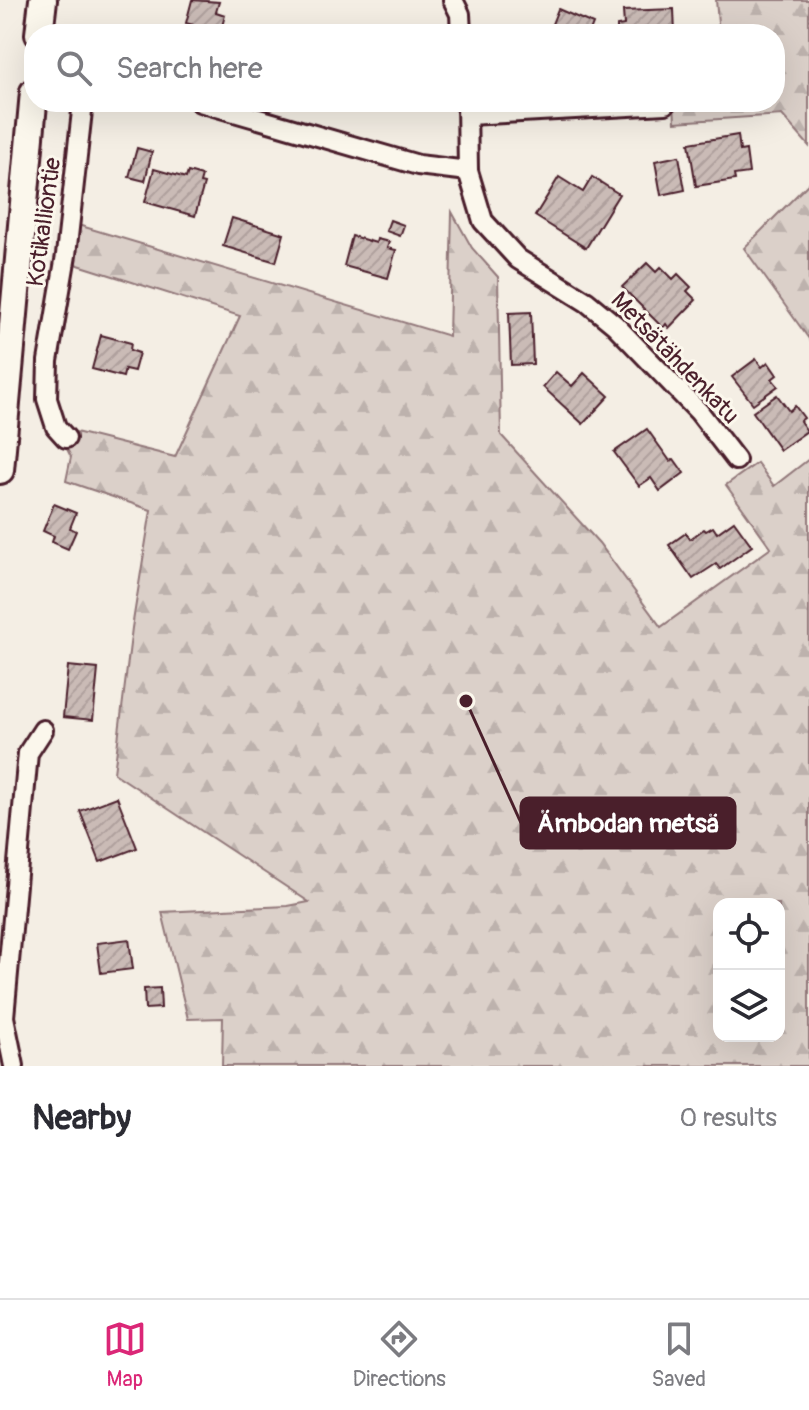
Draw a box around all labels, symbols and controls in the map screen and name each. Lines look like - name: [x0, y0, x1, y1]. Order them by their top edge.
- search box: [24, 24, 785, 112]
- icon: search: [52, 46, 96, 90]
- text: Search here: [116, 50, 263, 87]
- street label: Kotikalliontie: [21, 155, 67, 288]
- street label: Metsätähdenkatu: [605, 286, 745, 430]
- callout: Ämbodan metsä: [521, 798, 735, 848]
- text: Ämbodan metsä: [537, 808, 719, 840]
- map controls: [713, 898, 785, 1042]
- button: locate: [713, 898, 785, 970]
- button: layers: [713, 970, 785, 1042]
- text: Nearby: [32, 1097, 131, 1140]
- text: 0 results: [680, 1102, 777, 1134]
- tab: Map: [103, 1317, 147, 1393]
- tab: Directions: [353, 1317, 446, 1393]
- tab: Saved: [652, 1317, 706, 1393]

